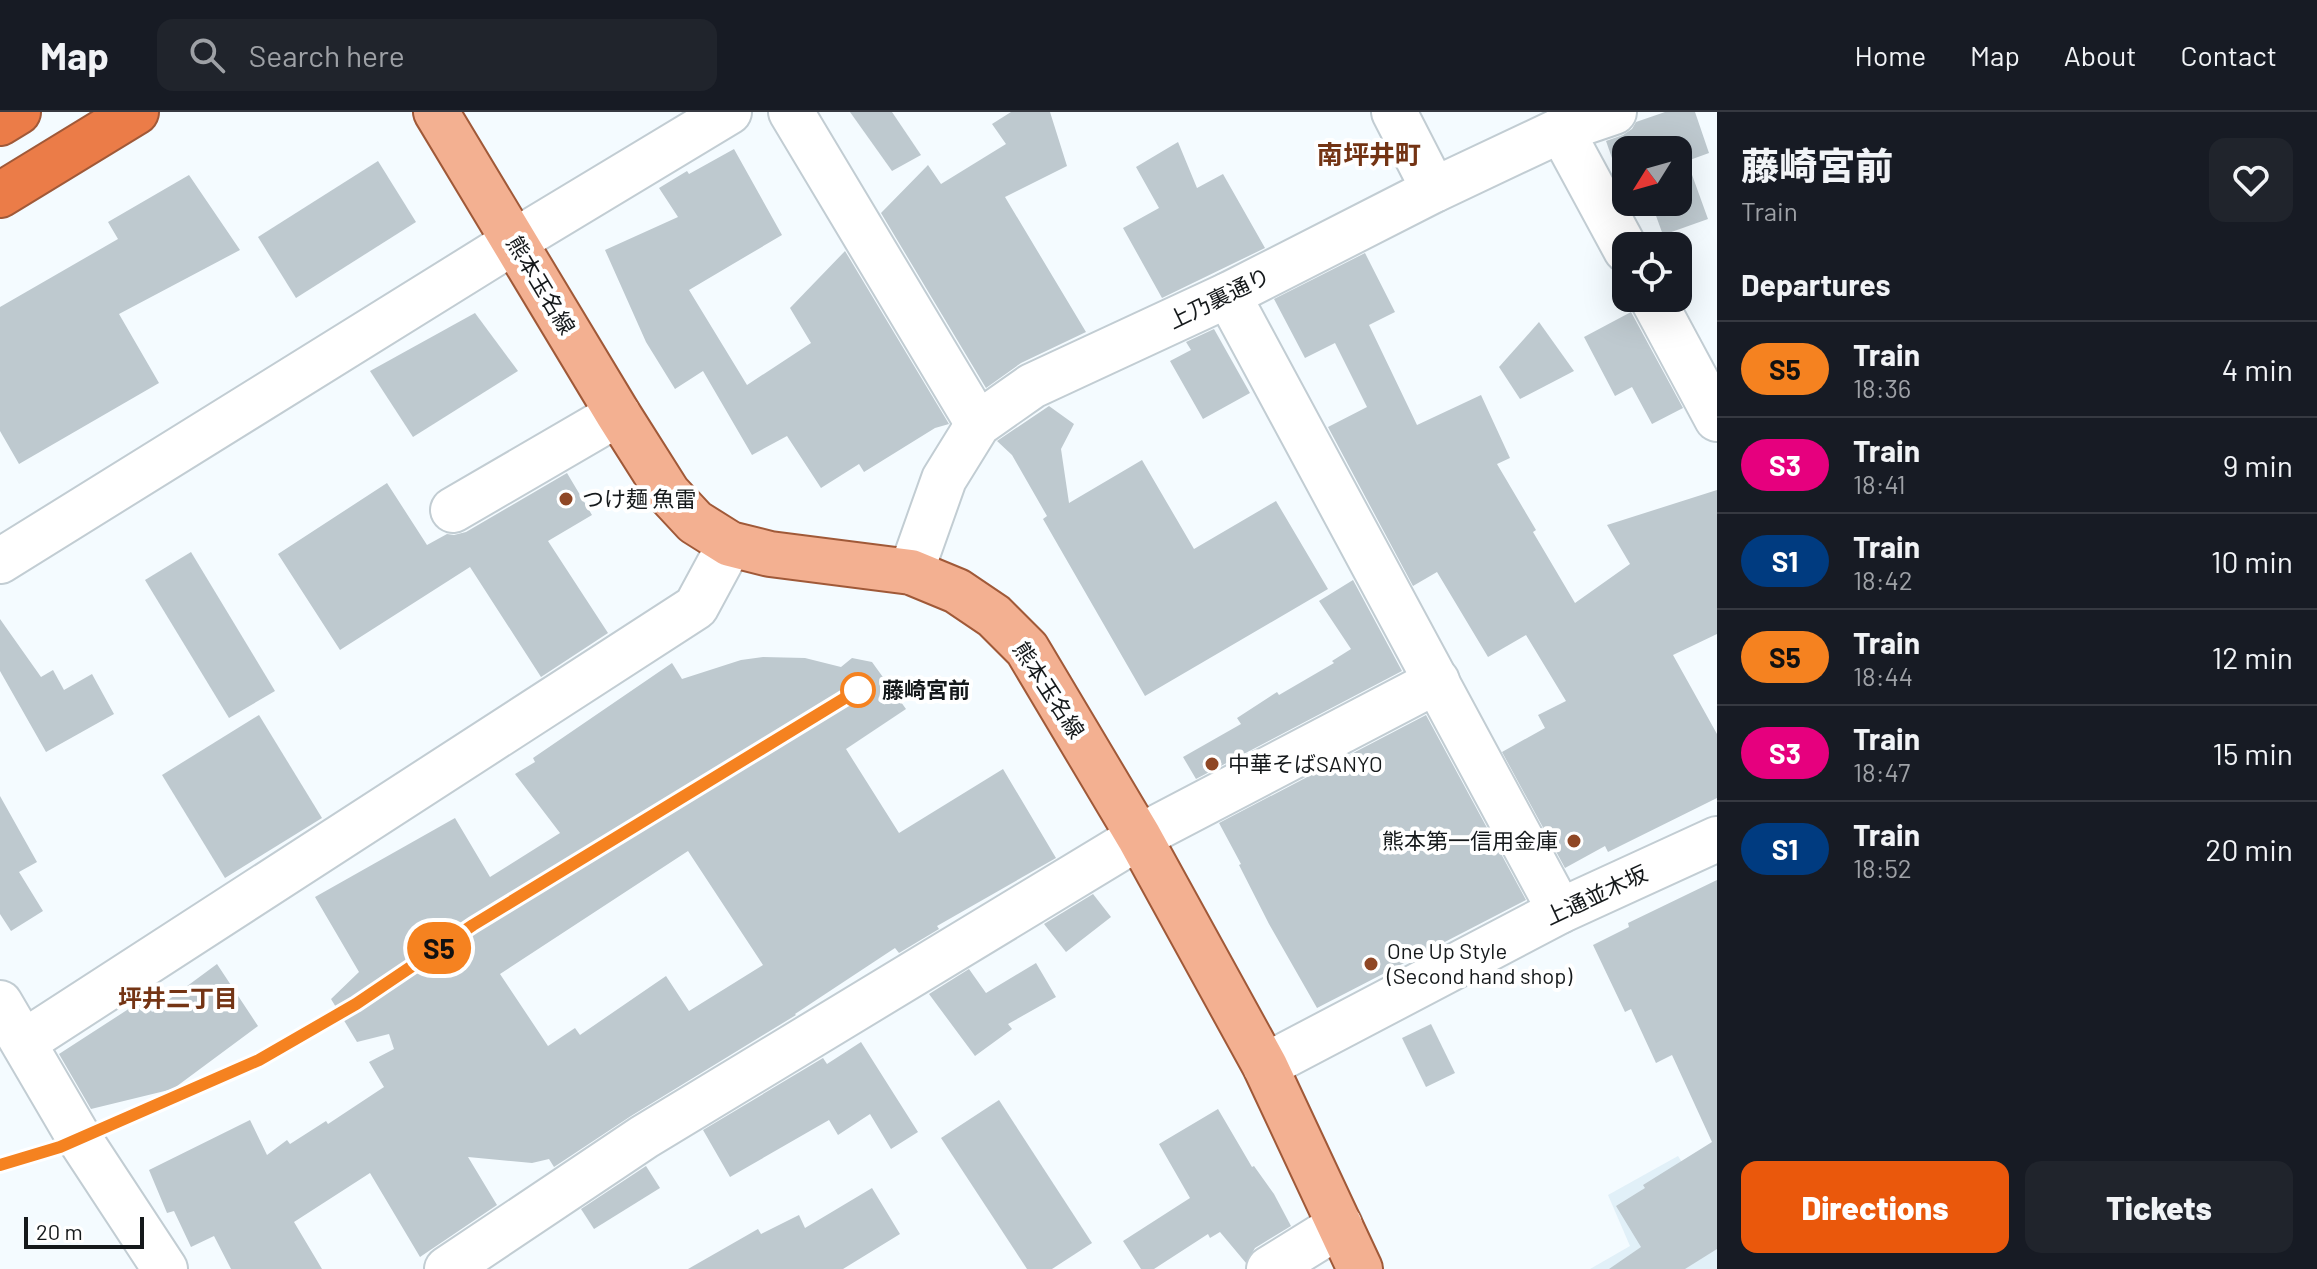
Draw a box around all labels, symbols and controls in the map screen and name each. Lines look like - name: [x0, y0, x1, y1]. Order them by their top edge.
- search box: [157, 19, 717, 91]
- text: Map: [40, 32, 109, 78]
- icon: search: [185, 33, 229, 77]
- text: Search here: [249, 37, 405, 73]
- text: Home: [1855, 38, 1926, 72]
- text: Map: [1970, 38, 2020, 72]
- text: About: [2064, 38, 2136, 72]
- text: Contact: [2180, 38, 2277, 72]
- north arrow: [1612, 136, 1692, 216]
- map controls: [1612, 136, 1692, 312]
- district label: 南坪井町: [1317, 138, 1421, 169]
- button: heart: [2209, 138, 2293, 222]
- text: 藤崎宮前: [1741, 142, 1893, 188]
- text: Train: [1741, 195, 1798, 226]
- street label: 熊本玉名線: [502, 231, 581, 338]
- button: locate: [1612, 232, 1692, 312]
- street label: 上乃裏通り: [1163, 261, 1274, 333]
- text: Departures: [1741, 266, 1891, 302]
- text: Train: [1853, 336, 1920, 372]
- text: 4 min: [2222, 351, 2293, 387]
- text: S5: [1769, 352, 1801, 386]
- text: 18:36: [1853, 372, 1911, 403]
- text: Train: [1853, 432, 1920, 468]
- text: 9 min: [2223, 447, 2293, 483]
- text: S3: [1769, 448, 1801, 482]
- text: 18:41: [1853, 468, 1906, 499]
- place label: つけ麺 魚雷: [582, 485, 696, 511]
- marker: つけ麺 魚雷: [557, 490, 575, 508]
- text: Train: [1853, 528, 1920, 564]
- text: 10 min: [2211, 543, 2293, 579]
- text: S1: [1772, 544, 1798, 578]
- text: 18:42: [1853, 564, 1913, 595]
- text: Train: [1853, 624, 1920, 660]
- street label: 熊本玉名線: [1009, 636, 1091, 743]
- text: 12 min: [2212, 639, 2293, 675]
- text: S5: [1769, 640, 1801, 674]
- text: 18:44: [1853, 660, 1913, 691]
- marker: 藤崎宮前: [841, 673, 875, 707]
- place label: 藤崎宮前: [882, 676, 970, 702]
- text: Train: [1853, 720, 1920, 756]
- text: 15 min: [2212, 735, 2293, 771]
- text: S3: [1769, 736, 1801, 770]
- place label: 中華そばSANYO: [1228, 750, 1383, 776]
- marker: 中華そばSANYO: [1203, 755, 1221, 773]
- text: 18:47: [1853, 756, 1910, 787]
- text: Train: [1853, 816, 1920, 852]
- place label: 熊本第一信用金庫: [1382, 827, 1558, 853]
- text: 20 min: [2205, 831, 2293, 867]
- marker: 熊本第一信用金庫: [1565, 832, 1583, 850]
- text: S1: [1772, 832, 1798, 866]
- text: 18:52: [1853, 852, 1912, 883]
- street label: 上通並木坂: [1540, 859, 1651, 929]
- line badge: S5: [403, 922, 475, 974]
- text: S5: [423, 931, 455, 965]
- place label: One Up Style (Second hand shop): [1386, 937, 1572, 988]
- marker: One Up Style (Second hand shop): [1362, 955, 1380, 973]
- district label: 坪井二丁目: [118, 983, 238, 1012]
- button: Directions: [1741, 1161, 2009, 1253]
- button: Tickets: [2025, 1161, 2293, 1253]
- scale bar: [24, 1213, 144, 1249]
- text: 20 m: [36, 1218, 83, 1244]

